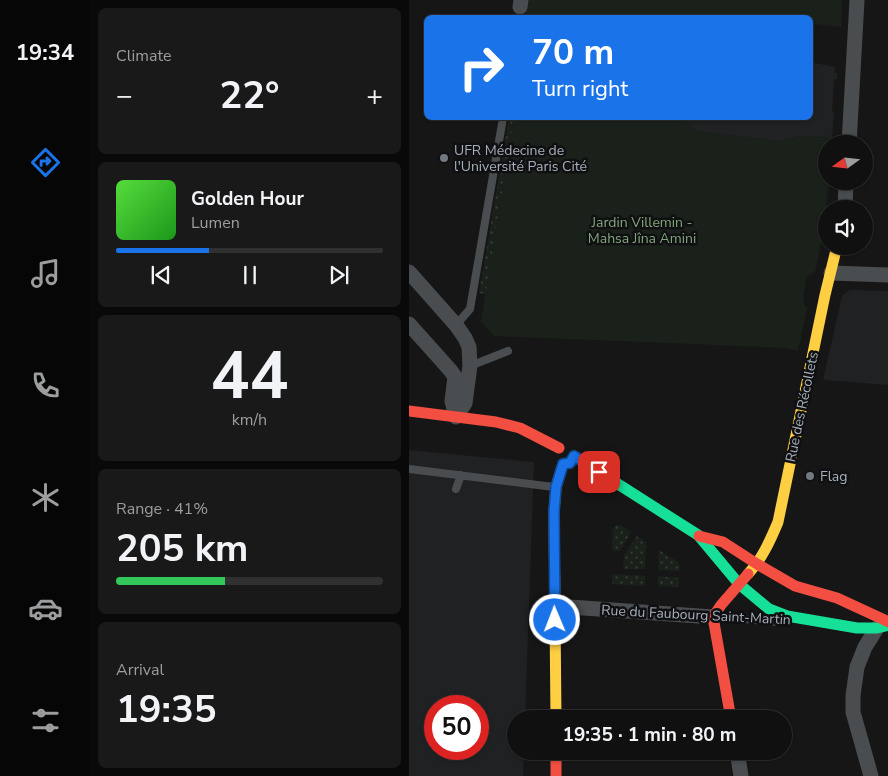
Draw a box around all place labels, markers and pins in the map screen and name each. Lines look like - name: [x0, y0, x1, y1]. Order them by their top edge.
- place label: UFR Médecine de l'Université Paris Cité: [454, 141, 587, 176]
- marker: UFR Médecine de l'Université Paris Cité: [438, 152, 450, 164]
- pin: [578, 451, 620, 493]
- place label: Flag: [820, 467, 847, 486]
- marker: Flag: [804, 470, 816, 482]

